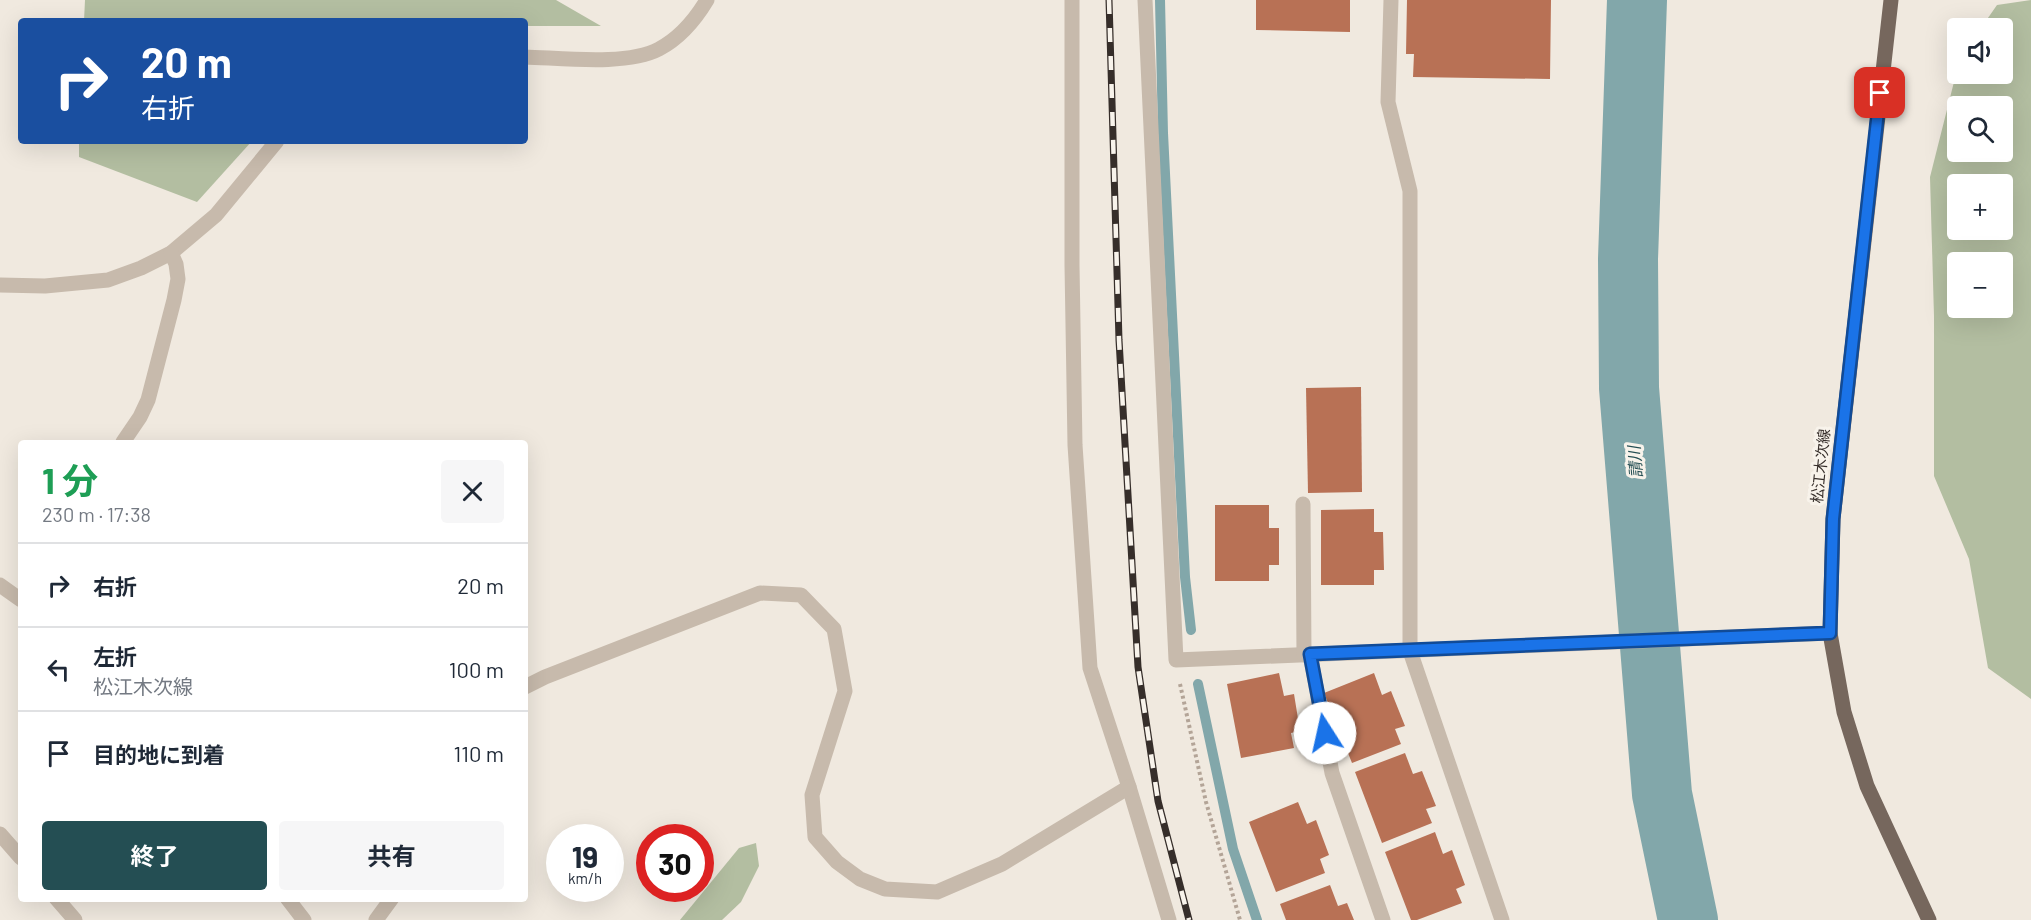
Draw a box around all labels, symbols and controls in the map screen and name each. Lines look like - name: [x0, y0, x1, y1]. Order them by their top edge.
- map controls: [1947, 18, 2013, 318]
- button: sound: [1947, 18, 2013, 84]
- text: 20 m: [141, 36, 232, 86]
- icon: right: [42, 42, 120, 120]
- pin: [1854, 67, 1905, 118]
- icon: arrive: [1863, 76, 1896, 109]
- text: 右折: [141, 91, 195, 123]
- button: search: [1947, 96, 2013, 162]
- button: +: [1947, 174, 2013, 240]
- button: −: [1947, 252, 2013, 318]
- street label: 松江木次線: [1807, 428, 1833, 504]
- water label: 請川: [1623, 443, 1645, 479]
- text: 1 分: [42, 458, 98, 501]
- button: close: [441, 460, 504, 523]
- text: 230 m · 17:38: [42, 502, 151, 526]
- icon: right: [42, 569, 75, 602]
- text: 20 m: [457, 572, 504, 598]
- text: 右折: [93, 573, 137, 599]
- text: 左折: [93, 643, 137, 669]
- icon: left: [42, 653, 75, 686]
- text: 100 m: [449, 656, 504, 682]
- text: 松江木次線: [93, 674, 193, 698]
- position arrow: [1293, 701, 1357, 765]
- icon: arrive: [42, 737, 75, 770]
- text: 110 m: [454, 740, 504, 766]
- text: 目的地に到着: [93, 741, 225, 767]
- button: 終了: [42, 821, 267, 890]
- button: 共有: [279, 821, 504, 890]
- speed limit sign: 30: [636, 824, 714, 902]
- text: 19: [572, 838, 598, 874]
- text: km/h: [568, 869, 602, 887]

